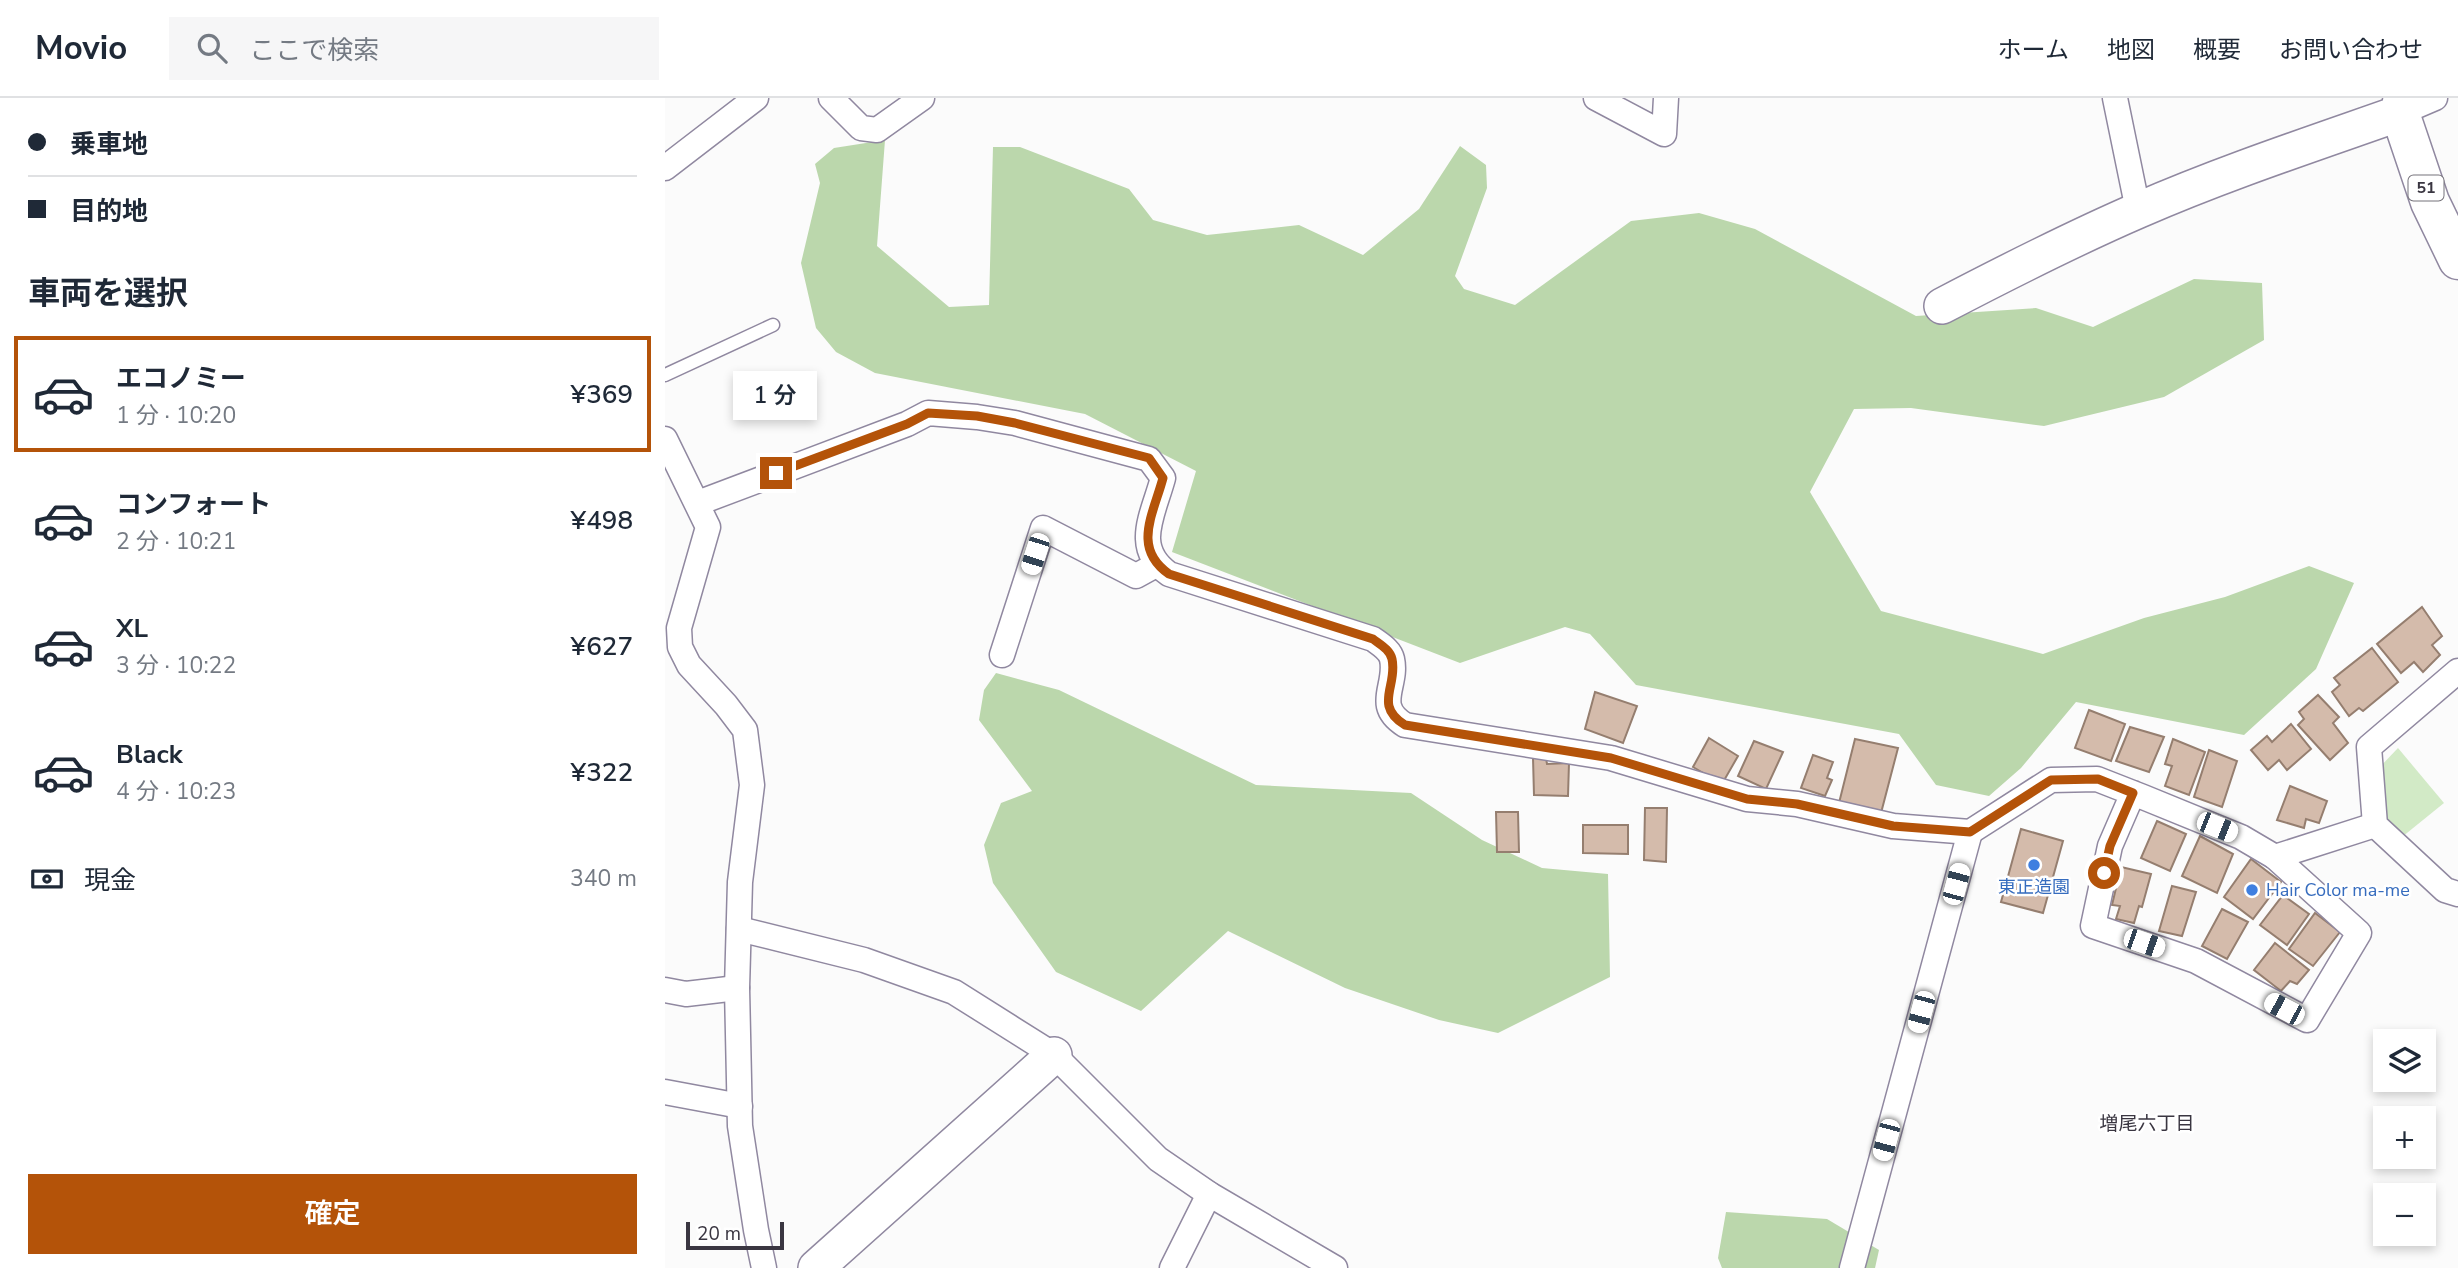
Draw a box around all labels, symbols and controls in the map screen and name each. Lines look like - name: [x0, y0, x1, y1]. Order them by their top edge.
- search box: [169, 17, 659, 80]
- text: Movio: [35, 26, 127, 71]
- icon: search: [193, 29, 231, 67]
- text: ここで検索: [249, 33, 379, 68]
- text: ホーム: [1998, 34, 2069, 66]
- text: 地図: [2107, 34, 2155, 66]
- text: 概要: [2193, 34, 2241, 66]
- text: お問い合わせ: [2279, 34, 2423, 66]
- text: 乗車地: [70, 127, 148, 162]
- road number: 51: [2409, 176, 2443, 200]
- text: 目的地: [70, 194, 148, 229]
- text: 車両を選択: [28, 272, 188, 315]
- text: エコノミー: [116, 361, 246, 396]
- icon: car: [32, 363, 95, 426]
- callout: 1 分: [734, 372, 818, 420]
- text: ¥369: [571, 377, 633, 412]
- text: 1 分: [754, 380, 796, 411]
- text: 1 分 · 10:20: [116, 400, 236, 431]
- route end: [760, 457, 792, 489]
- text: コンフォート: [116, 487, 271, 522]
- icon: car: [32, 489, 95, 552]
- text: ¥498: [571, 503, 633, 538]
- text: 2 分 · 10:21: [116, 526, 236, 557]
- car: [1019, 531, 1052, 577]
- text: XL: [116, 611, 148, 646]
- icon: car: [32, 615, 95, 678]
- text: ¥627: [571, 629, 633, 664]
- text: 3 分 · 10:22: [116, 650, 236, 681]
- text: Black: [116, 737, 183, 772]
- icon: car: [32, 741, 95, 804]
- text: ¥322: [571, 755, 633, 790]
- text: 4 分 · 10:23: [116, 776, 236, 807]
- car: [2194, 809, 2241, 845]
- marker: 東正造園: [2026, 857, 2042, 873]
- route start: [2088, 857, 2120, 889]
- icon: cash: [28, 860, 66, 898]
- car: [1941, 861, 1972, 907]
- text: 現金: [84, 863, 136, 898]
- text: 340 m: [570, 863, 637, 894]
- place label: 東正造園: [1998, 875, 2070, 899]
- place label: Hair Color ma-me: [2266, 878, 2410, 902]
- marker: Hair Color ma-me: [2244, 882, 2260, 898]
- car: [2121, 926, 2168, 960]
- car: [1906, 989, 1937, 1035]
- car: [2261, 990, 2308, 1028]
- map controls: [2373, 1029, 2436, 1246]
- button: layers: [2373, 1029, 2436, 1092]
- button: +: [2373, 1106, 2436, 1169]
- district label: 増尾六丁目: [2099, 1111, 2195, 1137]
- car: [1871, 1117, 1902, 1163]
- button: 確定: [28, 1174, 637, 1254]
- button: −: [2373, 1183, 2436, 1246]
- scale bar: [686, 1219, 784, 1251]
- text: 20 m: [697, 1221, 741, 1247]

